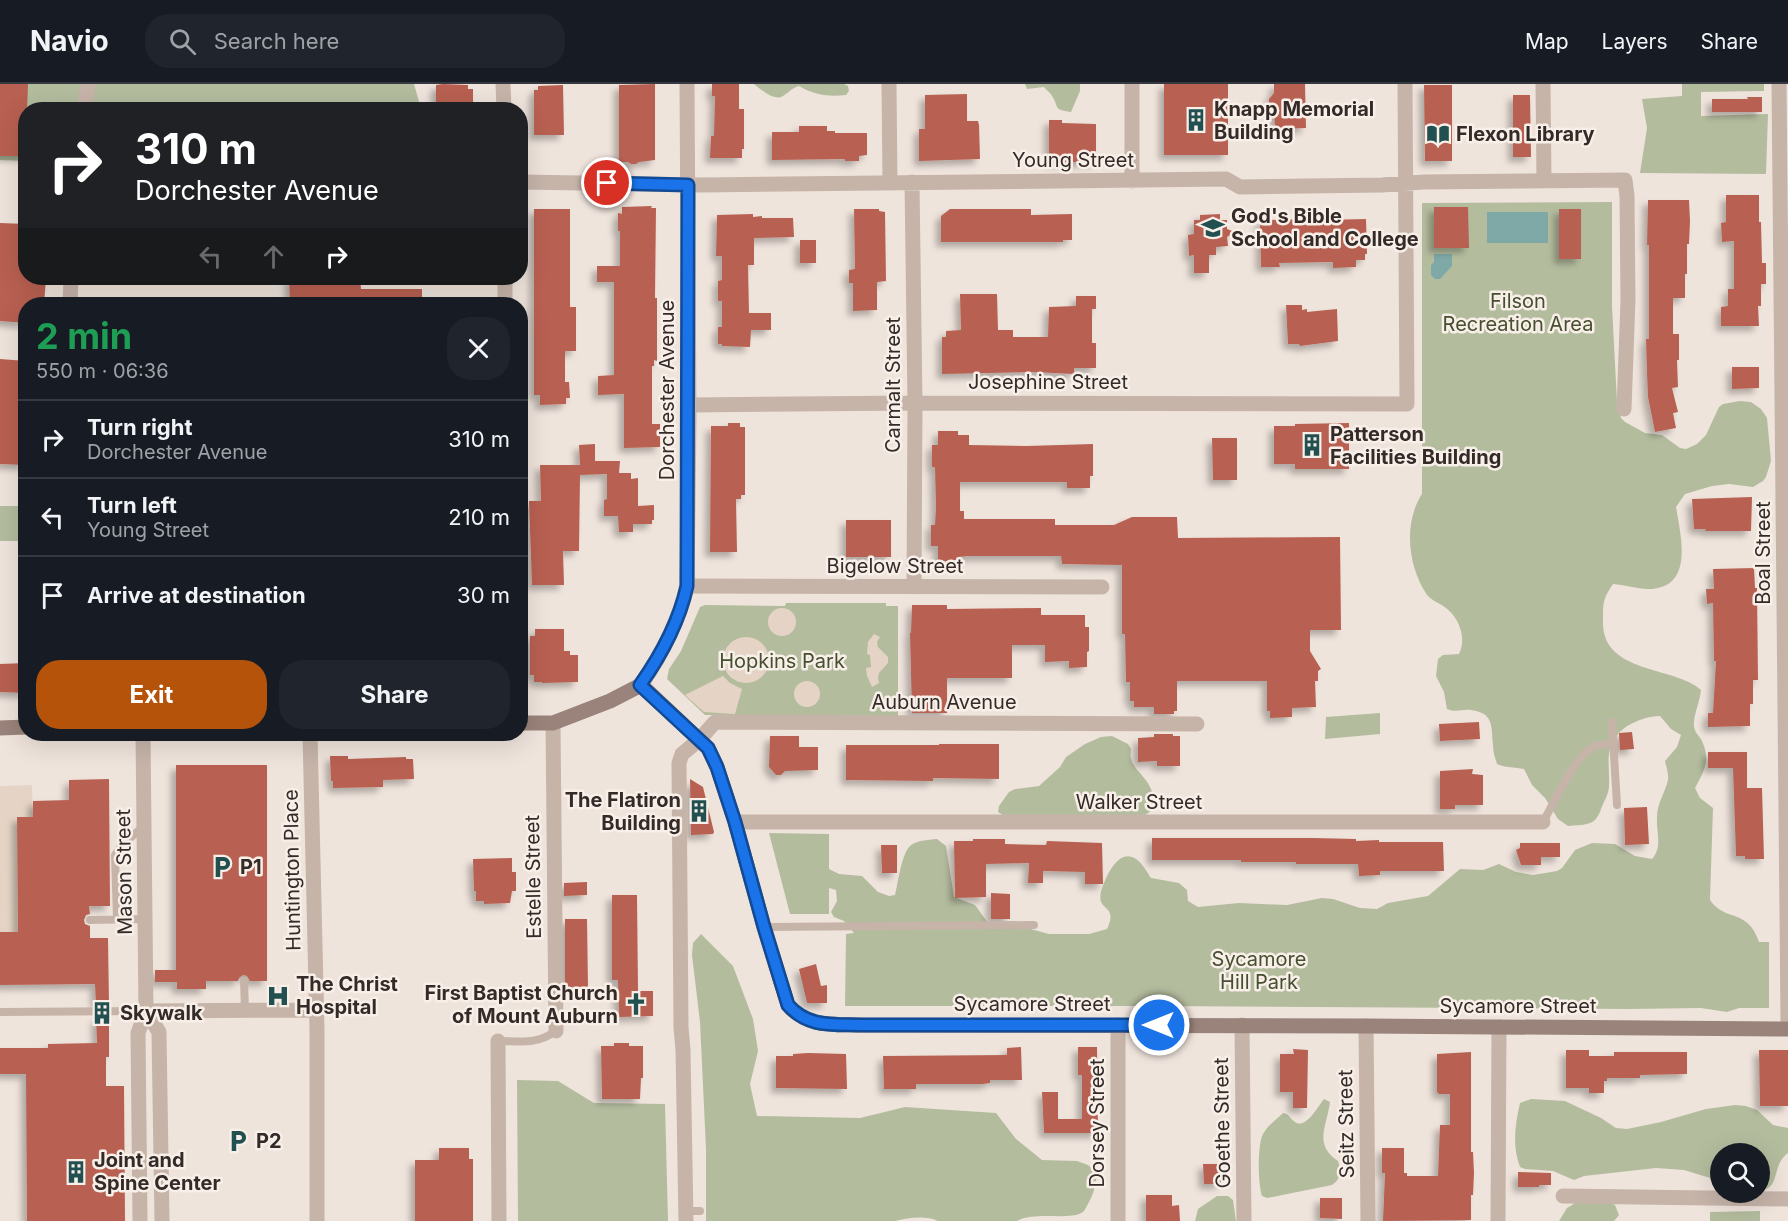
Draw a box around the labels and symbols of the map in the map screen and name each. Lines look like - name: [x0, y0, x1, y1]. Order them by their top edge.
- place label: Knapp Memorial Building: [1214, 97, 1374, 144]
- building icon: Knapp Memorial Building: [1183, 107, 1209, 133]
- library icon: Flexon Library: [1425, 121, 1451, 147]
- place label: Flexon Library: [1456, 122, 1595, 146]
- street label: Young Street: [1012, 148, 1134, 172]
- pin: [581, 157, 632, 208]
- place label: God's Bible School and College: [1231, 204, 1419, 251]
- school or university icon: God's Bible School and College: [1200, 215, 1226, 241]
- park label: Filson Recreation Area: [1443, 289, 1593, 336]
- street label: Dorchester Avenue: [655, 300, 679, 480]
- street label: Carmalt Street: [881, 316, 905, 453]
- street label: Josephine Street: [968, 370, 1128, 394]
- place label: Patterson Facilities Building: [1330, 422, 1501, 469]
- building icon: Patterson Facilities Building: [1299, 432, 1325, 458]
- street label: Boal Street: [1751, 501, 1775, 605]
- street label: Bigelow Street: [827, 554, 964, 578]
- park label: Hopkins Park: [719, 649, 845, 673]
- street label: Auburn Avenue: [871, 690, 1017, 714]
- place label: The Flatiron Building: [565, 788, 681, 835]
- street label: Huntington Place: [279, 789, 305, 951]
- street label: Walker Street: [1076, 790, 1203, 814]
- building icon: The Flatiron Building: [686, 798, 712, 824]
- street label: Mason Street: [111, 808, 137, 935]
- street label: Estelle Street: [520, 814, 546, 939]
- parking icon: P1: [209, 854, 235, 880]
- place label: P1: [240, 855, 262, 879]
- park label: Sycamore Hill Park: [1212, 947, 1306, 994]
- place label: The Christ Hospital: [296, 972, 398, 1019]
- place label: First Baptist Church of Mount Auburn: [424, 981, 618, 1028]
- hospital icon: The Christ Hospital: [265, 983, 291, 1009]
- church icon: First Baptist Church of Mount Auburn: [623, 991, 649, 1017]
- street label: Sycamore Street: [954, 992, 1111, 1016]
- position arrow: [1127, 993, 1191, 1057]
- street label: Sycamore Street: [1440, 994, 1597, 1018]
- building icon: Skywalk: [89, 1000, 115, 1026]
- place label: Skywalk: [120, 1001, 203, 1025]
- street label: Goethe Street: [1209, 1057, 1235, 1189]
- street label: Dorsey Street: [1085, 1058, 1109, 1188]
- street label: Seitz Street: [1333, 1069, 1359, 1179]
- parking icon: P2: [225, 1128, 251, 1154]
- place label: P2: [256, 1129, 282, 1153]
- place label: Joint and Spine Center: [94, 1148, 221, 1195]
- building icon: Joint and Spine Center: [63, 1159, 89, 1185]

